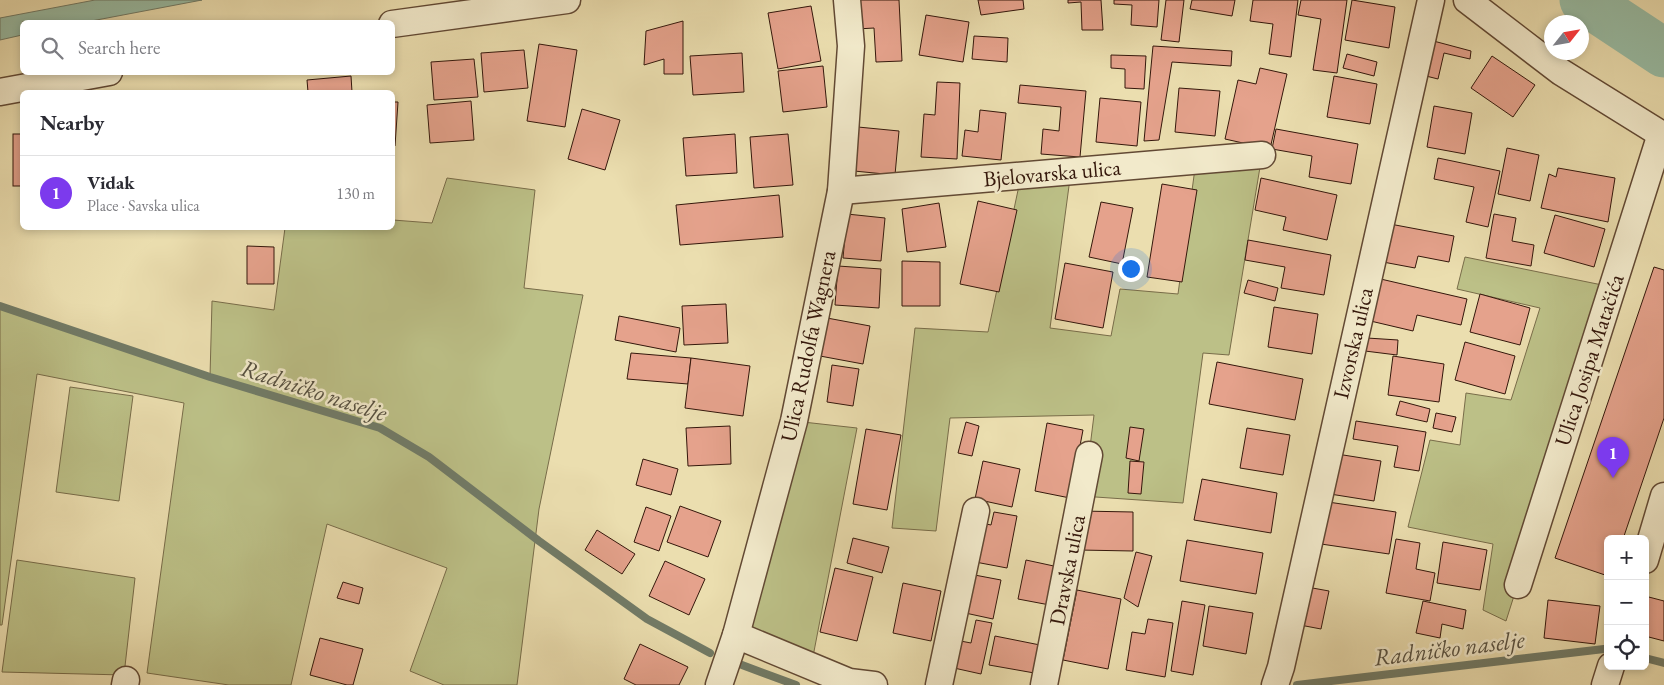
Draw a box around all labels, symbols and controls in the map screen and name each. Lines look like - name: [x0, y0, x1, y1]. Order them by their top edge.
- north arrow: [1544, 15, 1589, 60]
- search box: [20, 20, 395, 75]
- icon: search: [38, 34, 66, 62]
- text: Search here: [78, 35, 160, 60]
- text: Nearby: [40, 109, 104, 136]
- street label: Bjelovarska ulica: [982, 153, 1122, 193]
- text: Vidak: [87, 170, 135, 195]
- text: 1: [52, 183, 60, 204]
- text: 130 m: [336, 183, 375, 204]
- text: Place · Savska ulica: [87, 195, 200, 216]
- street label: Ulica Rudolfa Wagnera: [774, 247, 843, 444]
- your location: [1118, 256, 1144, 282]
- street label: Ulica Josipa Matačića: [1548, 270, 1631, 450]
- street label: Izvorska ulica: [1326, 284, 1380, 401]
- water label: Radničko naselje: [237, 352, 392, 428]
- pin: 1: [1597, 437, 1629, 478]
- street label: Dravska ulica: [1042, 512, 1092, 628]
- map controls: [1604, 535, 1649, 670]
- button: +: [1604, 535, 1649, 580]
- button: −: [1604, 580, 1649, 625]
- water label: Radničko naselje: [1372, 623, 1527, 673]
- button: locate: [1604, 625, 1649, 670]

